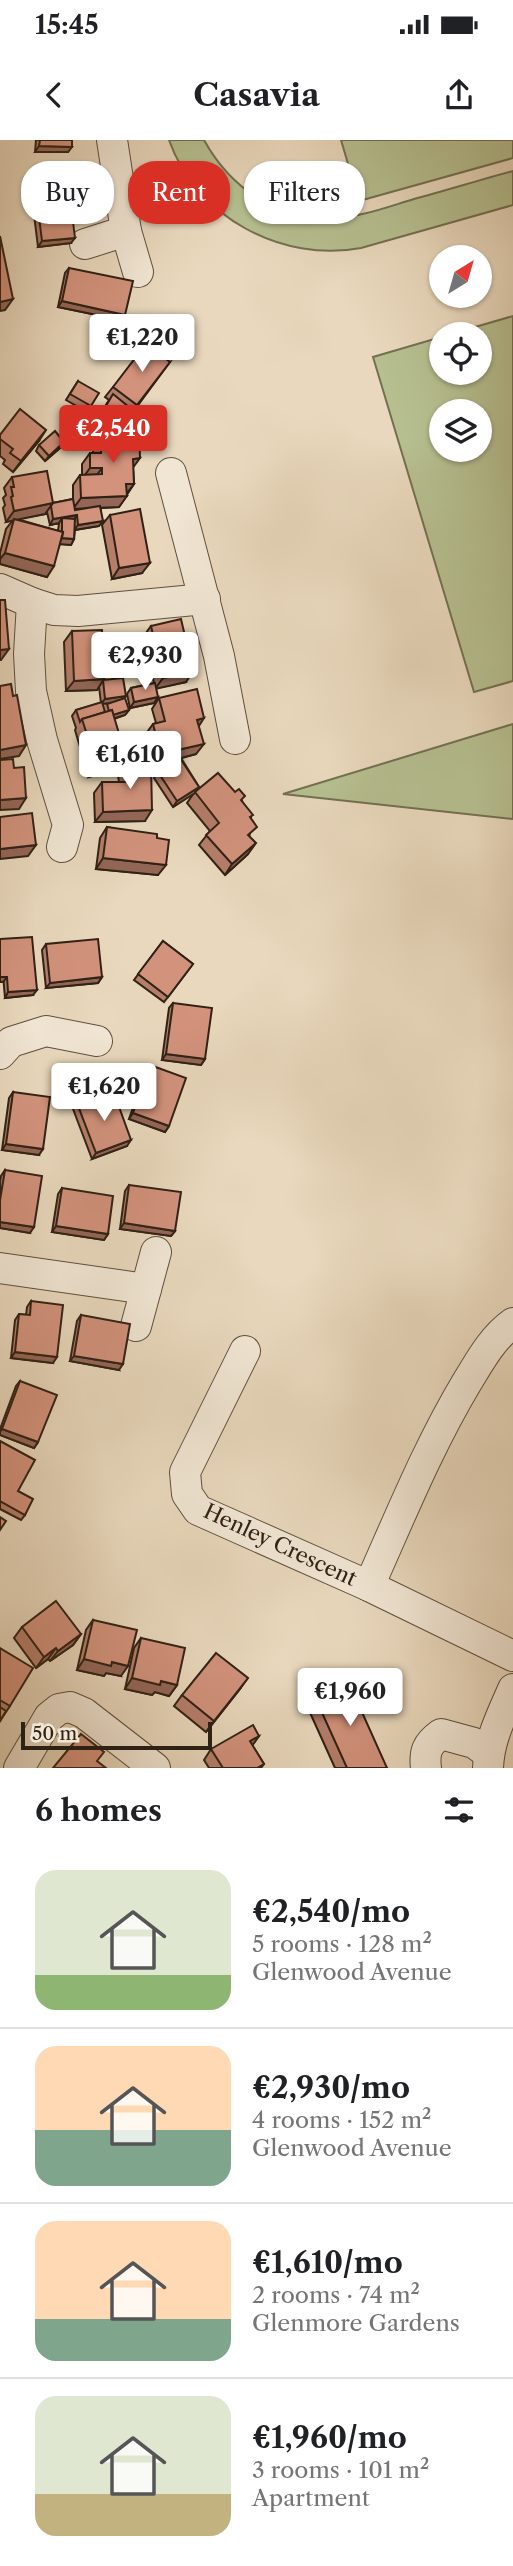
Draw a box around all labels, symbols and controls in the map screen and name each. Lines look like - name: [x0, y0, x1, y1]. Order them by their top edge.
- text: 15:45: [35, 9, 99, 41]
- text: Casavia: [193, 75, 320, 114]
- icon: back: [35, 76, 73, 114]
- icon: share: [440, 76, 478, 114]
- chip: Buy: [21, 161, 114, 224]
- chip: Rent: [128, 161, 230, 224]
- chip: Filters: [244, 161, 365, 224]
- north arrow: [429, 245, 492, 308]
- map controls: [429, 245, 492, 462]
- pin: €1,220: [85, 314, 199, 374]
- button: locate: [429, 322, 492, 385]
- text: €1,220: [105, 323, 179, 351]
- button: layers: [429, 399, 492, 462]
- pin: €2,540: [56, 406, 170, 465]
- text: €2,540: [75, 414, 151, 442]
- pin: €2,930: [88, 632, 202, 692]
- text: €2,930: [107, 641, 183, 669]
- pin: €1,610: [73, 732, 187, 791]
- text: €1,610: [95, 740, 165, 768]
- pin: €1,620: [47, 1063, 161, 1123]
- text: €1,620: [67, 1072, 141, 1100]
- street label: Henley Crescent: [200, 1498, 361, 1591]
- pin: €1,960: [293, 1668, 407, 1728]
- text: €1,960: [314, 1677, 386, 1705]
- scale bar: [21, 1719, 212, 1751]
- text: 50 m: [32, 1722, 77, 1745]
- icon: filters: [440, 1791, 478, 1829]
- text: 6 homes: [35, 1792, 162, 1829]
- text: €2,540/mo: [252, 1893, 410, 1930]
- icon: home: [91, 1898, 175, 1982]
- text: 5 rooms · 128 m²: [252, 1930, 432, 1958]
- text: Glenwood Avenue: [252, 1958, 452, 1986]
- text: €2,930/mo: [252, 2069, 410, 2106]
- icon: home: [91, 2074, 175, 2158]
- text: 4 rooms · 152 m²: [252, 2106, 432, 2134]
- text: Glenwood Avenue: [252, 2134, 452, 2162]
- text: €1,610/mo: [252, 2244, 403, 2281]
- icon: home: [91, 2249, 175, 2333]
- text: 2 rooms · 74 m²: [252, 2281, 420, 2309]
- text: Glenmore Gardens: [252, 2309, 460, 2337]
- text: €1,960/mo: [252, 2419, 407, 2456]
- icon: home: [91, 2424, 175, 2508]
- text: 3 rooms · 101 m²: [252, 2456, 429, 2484]
- text: Apartment: [252, 2484, 370, 2512]

